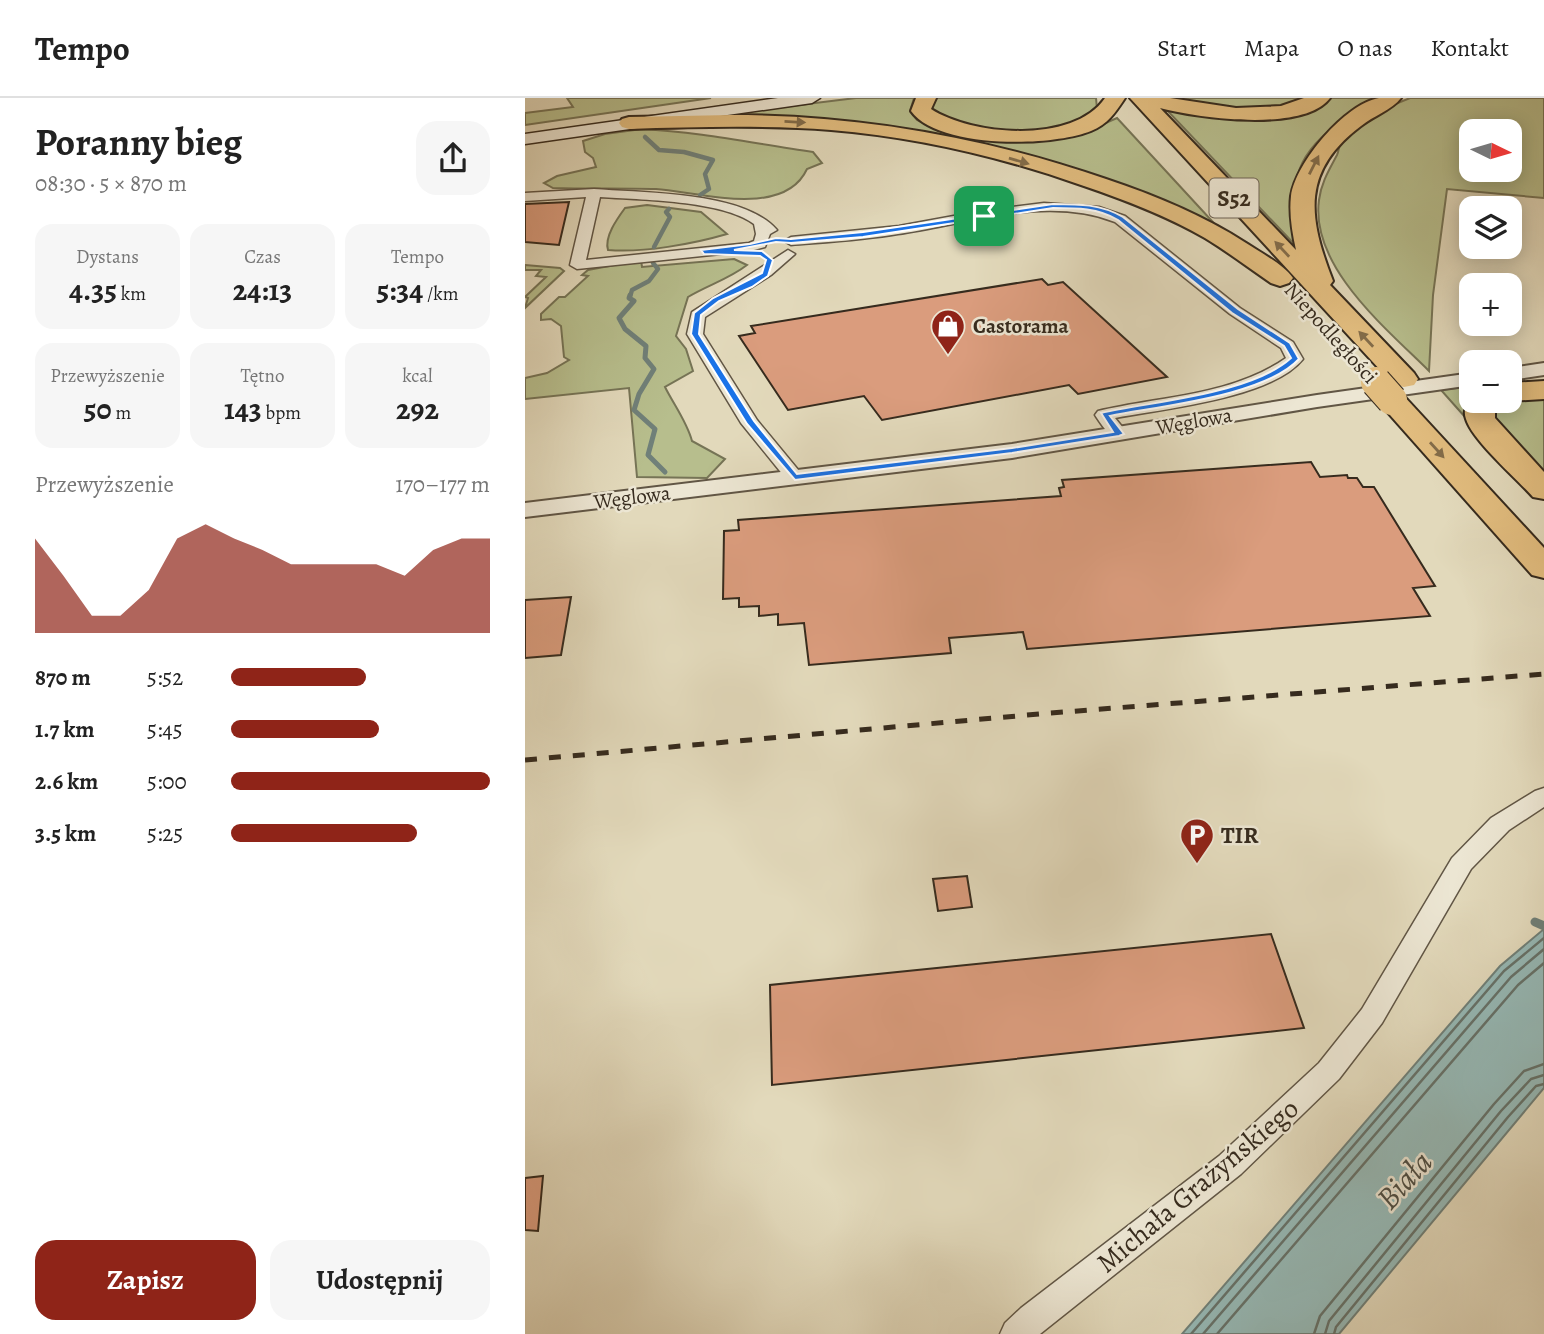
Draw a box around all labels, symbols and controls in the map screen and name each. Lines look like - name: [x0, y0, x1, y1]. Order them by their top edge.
- text: Tempo: [35, 26, 130, 71]
- text: Start: [1157, 32, 1206, 64]
- text: Mapa: [1244, 32, 1299, 64]
- text: O nas: [1337, 32, 1393, 64]
- text: Kontakt: [1431, 32, 1509, 64]
- text: Poranny bieg: [35, 116, 242, 168]
- one-way arrow: [785, 117, 807, 128]
- north arrow: [1459, 119, 1523, 182]
- map controls: [1459, 119, 1522, 413]
- button: share: [416, 121, 490, 195]
- one-way arrow: [1308, 155, 1320, 175]
- one-way arrow: [1009, 156, 1030, 166]
- text: 08:30 · 5 × 870 m: [35, 168, 187, 199]
- road number: S52: [1209, 178, 1259, 218]
- pin: [954, 186, 1014, 246]
- button: layers: [1459, 196, 1522, 259]
- icon: arrive: [965, 197, 1003, 235]
- one-way arrow: [1274, 241, 1290, 258]
- text: Dystans: [76, 244, 139, 270]
- text: Czas: [244, 244, 281, 270]
- text: Tempo: [391, 244, 444, 270]
- text: 4.35: [69, 270, 117, 310]
- text: 24:13: [233, 270, 292, 310]
- text: 5:34: [376, 270, 423, 310]
- button: +: [1459, 273, 1522, 336]
- street label: Niepodległości: [1278, 276, 1384, 390]
- text: km: [117, 281, 146, 307]
- text: /km: [423, 281, 459, 307]
- shop icon: Castorama: [929, 307, 967, 356]
- place label: Castorama: [973, 312, 1070, 340]
- one-way arrow: [1358, 330, 1374, 348]
- button: −: [1459, 350, 1522, 413]
- text: Przewyższenie: [50, 363, 165, 389]
- text: Tętno: [241, 363, 284, 389]
- text: kcal: [402, 363, 433, 389]
- text: 50: [84, 389, 112, 429]
- text: 143: [224, 389, 262, 429]
- text: 292: [396, 389, 439, 429]
- text: m: [112, 400, 131, 426]
- text: bpm: [262, 400, 301, 426]
- street label: Węglowa: [1153, 400, 1235, 442]
- one-way arrow: [1429, 441, 1445, 458]
- text: Przewyższenie: [35, 469, 174, 500]
- text: 170–177 m: [395, 469, 490, 500]
- street label: Węglowa: [591, 478, 672, 516]
- text: 870 m: [35, 662, 91, 693]
- text: 5:52: [147, 662, 183, 693]
- text: 1.7 km: [35, 714, 95, 745]
- text: 5:45: [147, 714, 183, 745]
- text: 2.6 km: [35, 766, 98, 797]
- text: 5:00: [147, 766, 187, 797]
- parking icon: TIR: [1178, 816, 1216, 865]
- text: 3.5 km: [35, 818, 96, 849]
- text: 5:25: [147, 818, 183, 849]
- place label: TIR: [1221, 819, 1259, 851]
- street label: Michała Grażyńskiego: [1088, 1090, 1307, 1282]
- water label: Biała: [1366, 1141, 1442, 1219]
- button: Zapisz: [35, 1240, 256, 1320]
- button: Udostępnij: [270, 1240, 490, 1320]

